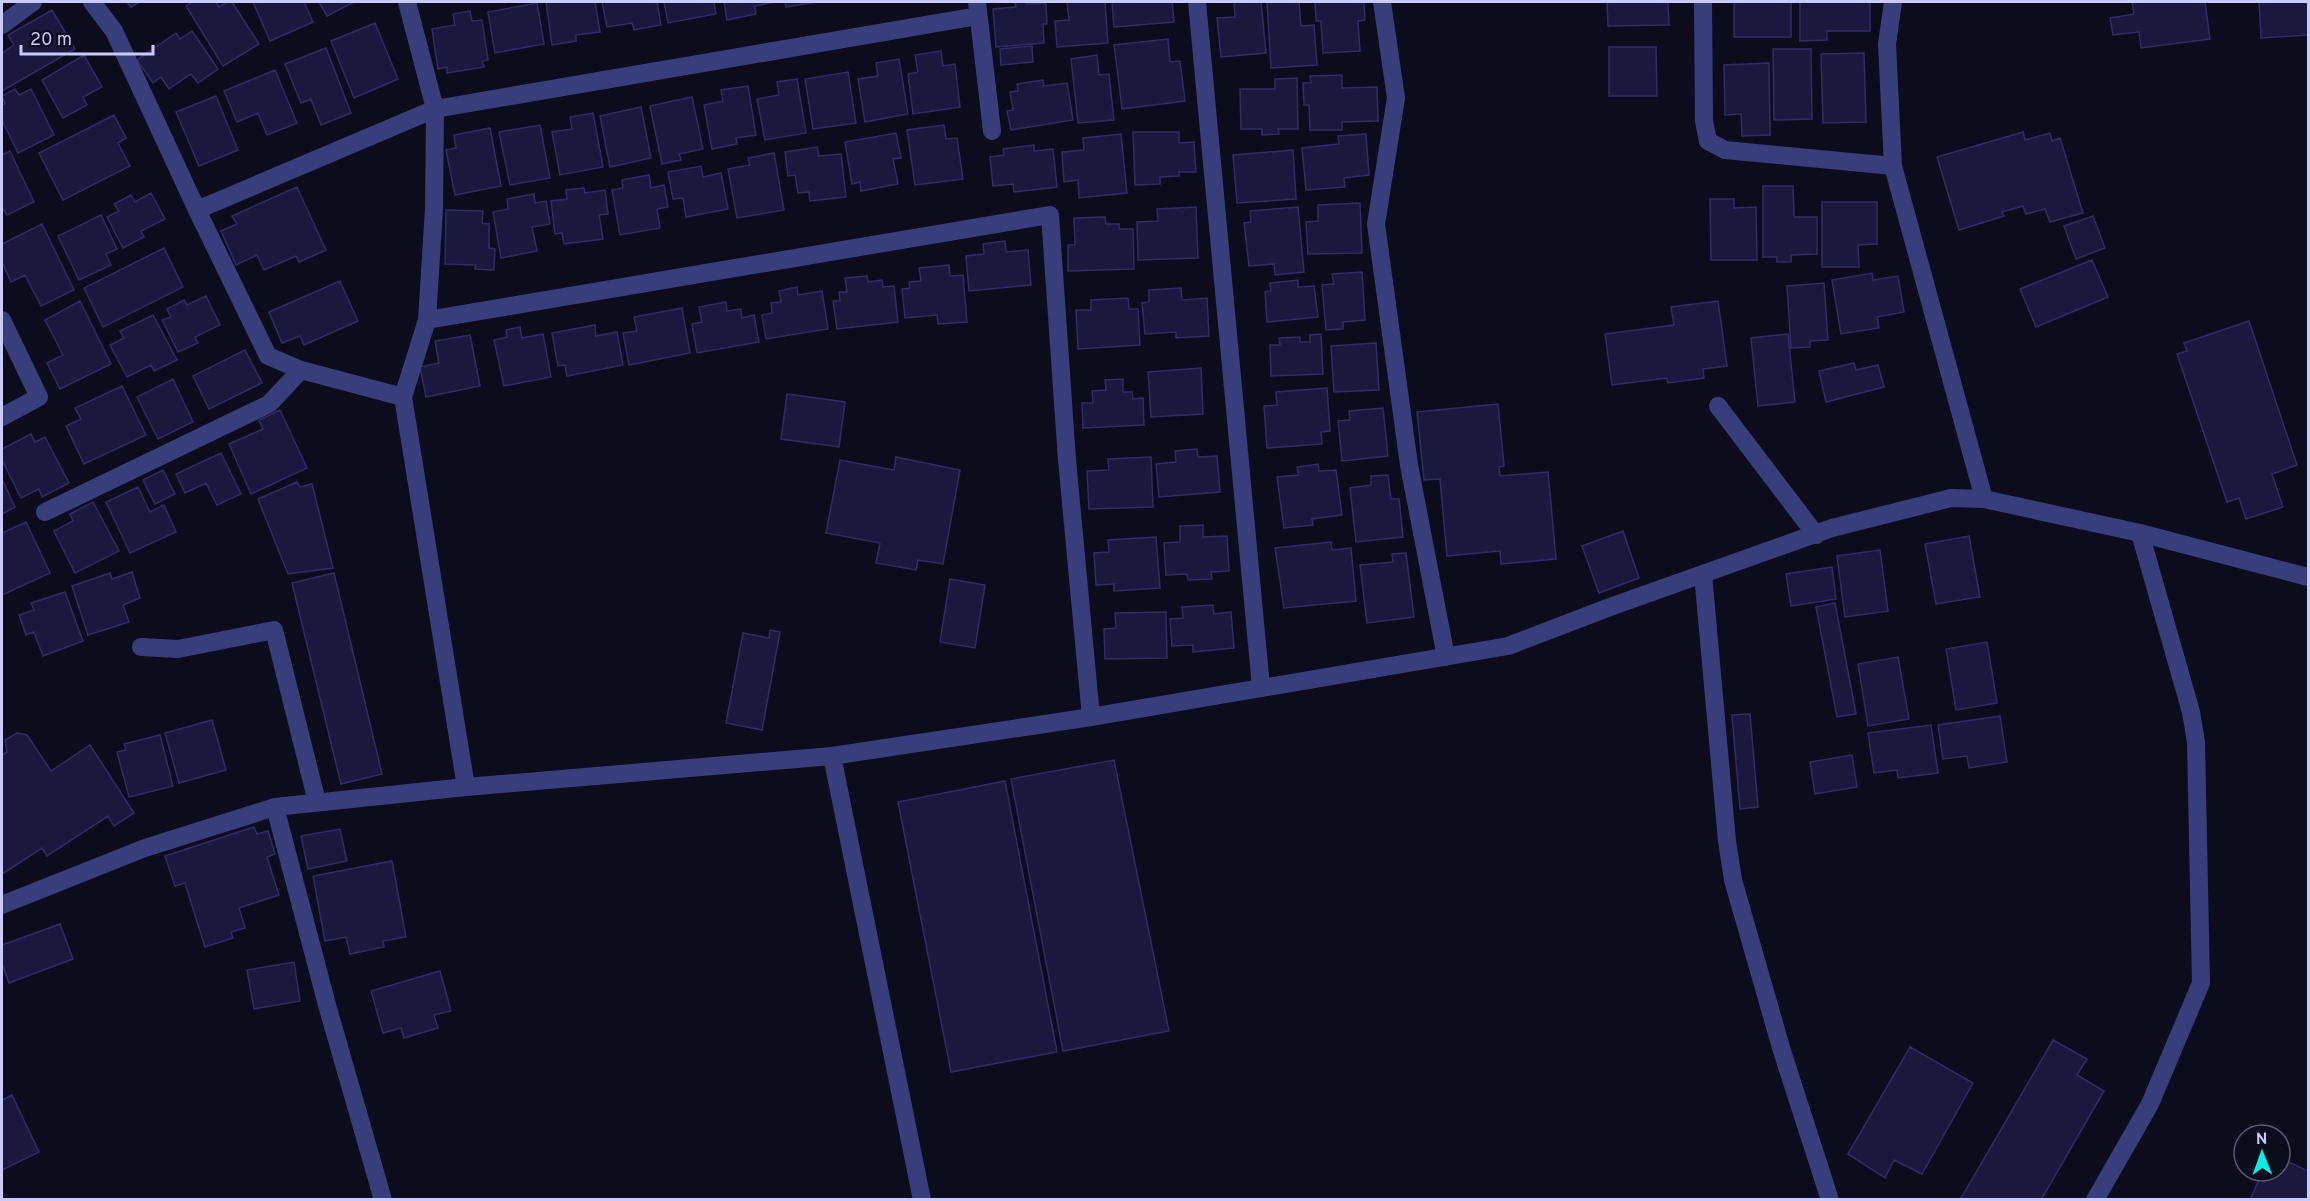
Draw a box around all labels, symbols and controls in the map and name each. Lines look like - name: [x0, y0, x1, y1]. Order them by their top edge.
- scale bar: [21, 18, 153, 56]
- text: 20 m: [30, 29, 72, 52]
- north arrow: [2232, 1123, 2292, 1183]
- text: N: [2256, 1130, 2268, 1150]

